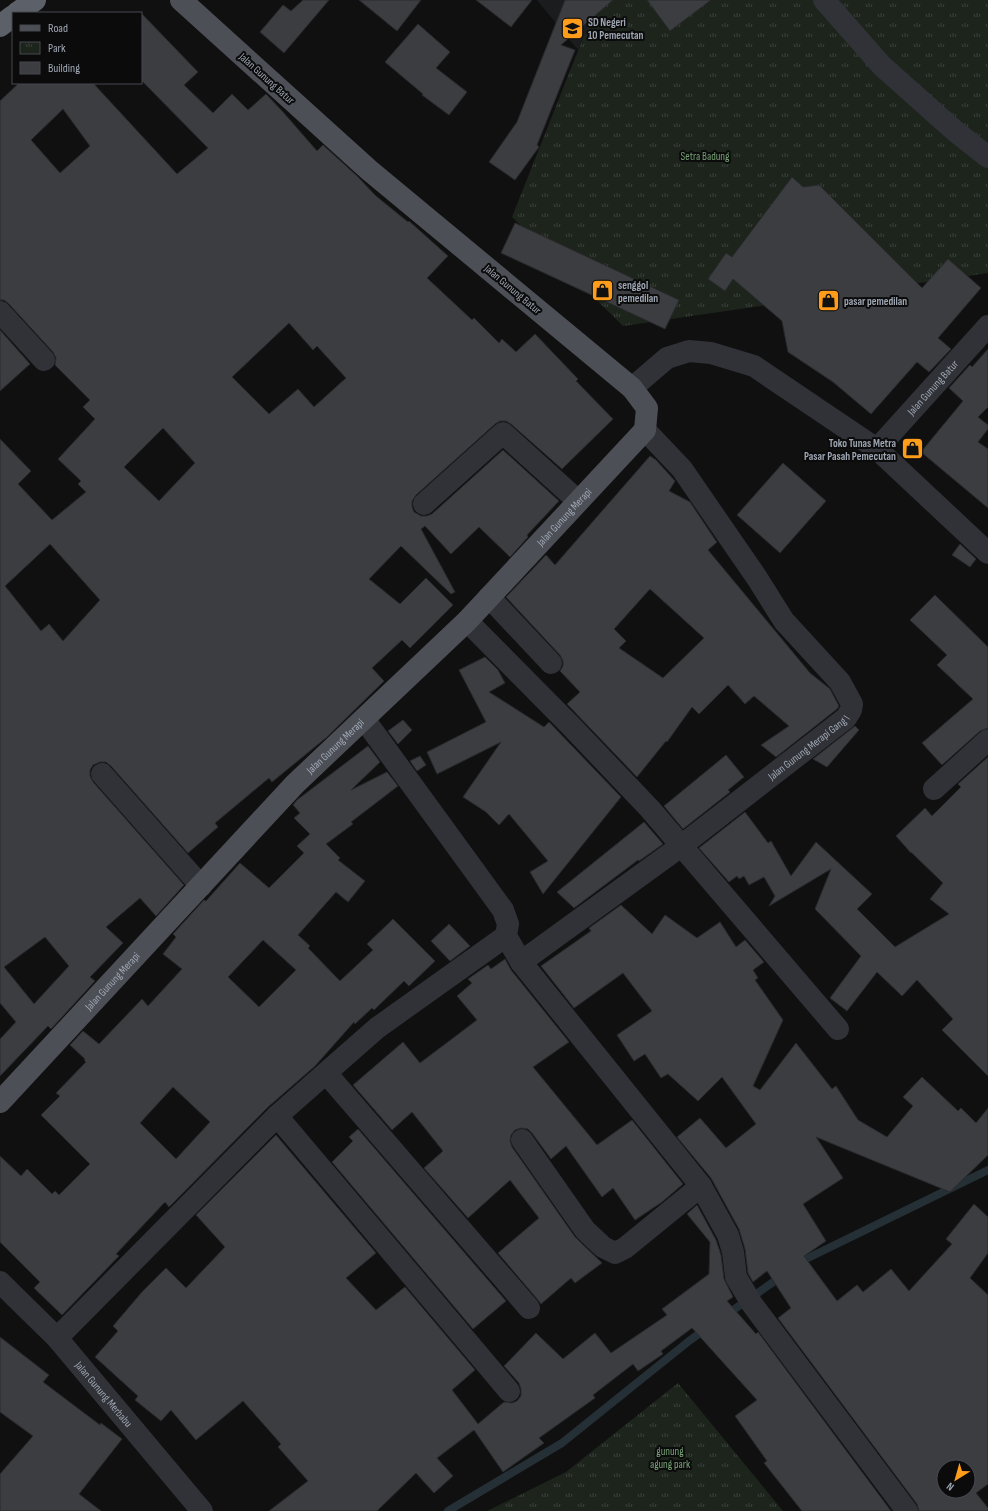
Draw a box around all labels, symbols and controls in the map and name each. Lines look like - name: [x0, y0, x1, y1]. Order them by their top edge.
- legend: [12, 12, 142, 84]
- school or university icon: SD Negeri 10 Pemecutan: [560, 15, 586, 41]
- place label: SD Negeri 10 Pemecutan: [588, 16, 644, 42]
- text: Road: [48, 21, 68, 36]
- text: Park: [48, 41, 66, 56]
- street label: Jalan Gunung Batur: [236, 50, 297, 107]
- text: Building: [48, 61, 80, 76]
- park label: Setra Badung: [681, 150, 730, 163]
- street label: Jalan Gunung Batur: [481, 261, 544, 317]
- shop icon: senggol pemedilan: [590, 278, 616, 304]
- place label: senggol pemedilan: [618, 279, 658, 305]
- shop icon: pasar pemedilan: [816, 288, 842, 314]
- place label: pasar pemedilan: [844, 295, 907, 308]
- street label: Jalan Gunung Batur: [904, 357, 961, 419]
- shop icon: Toko Tunas Metra Pasar Pasah Pemecutan: [899, 436, 925, 462]
- place label: Toko Tunas Metra Pasar Pasah Pemecutan: [804, 437, 896, 463]
- street label: Jalan Gunung Merapi: [534, 486, 594, 550]
- street label: Jalan Gunung Merapi Gang I: [765, 713, 853, 784]
- street label: Jalan Gunung Merapi: [303, 716, 367, 777]
- street label: Jalan Gunung Merapi: [82, 950, 143, 1014]
- street label: Jalan Gunung Merbabu: [72, 1358, 135, 1430]
- park label: gunung agung park: [650, 1445, 691, 1471]
- north arrow: [936, 1459, 976, 1499]
- text: N: [944, 1480, 957, 1494]

